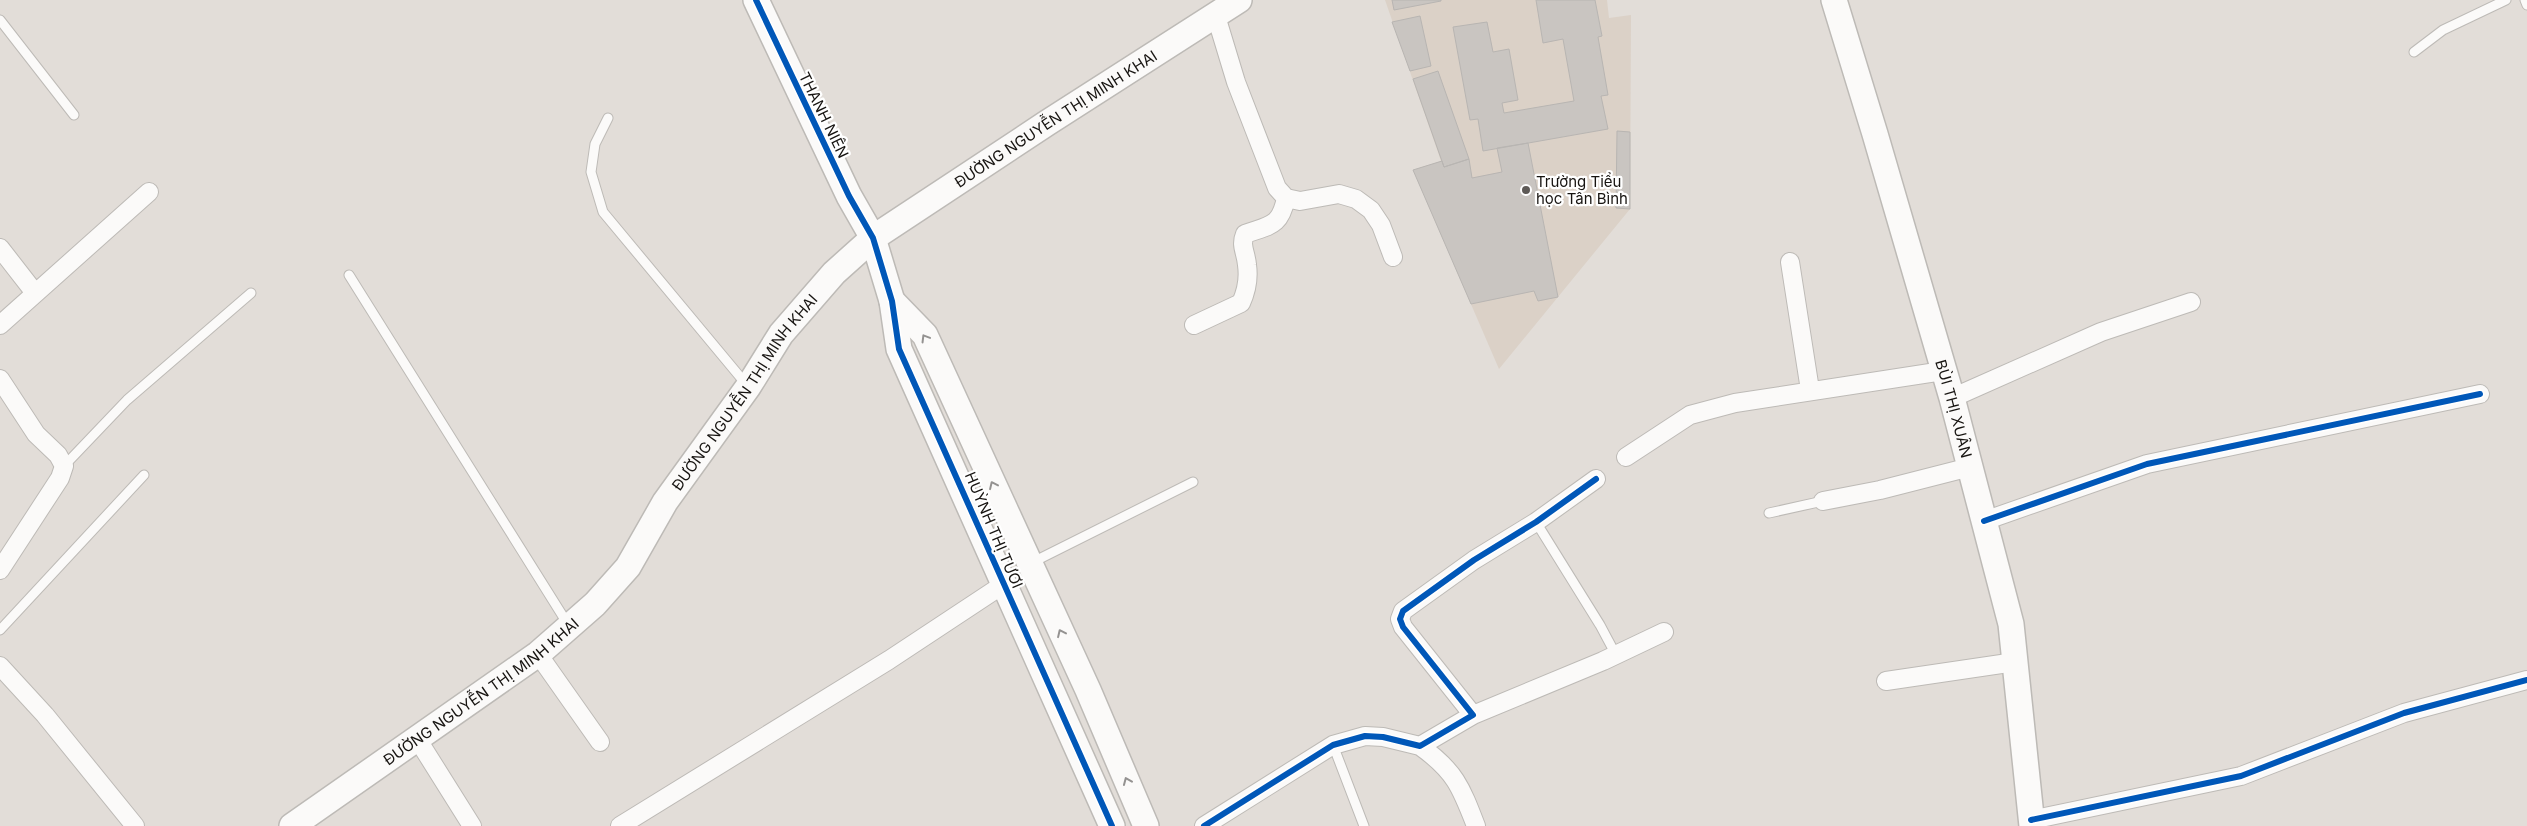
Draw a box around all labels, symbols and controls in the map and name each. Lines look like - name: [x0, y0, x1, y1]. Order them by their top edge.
- street label: ĐƯỜNG NGUYỄN THỊ MINH KHAI: [951, 46, 1160, 191]
- street label: THANH NIÊN: [795, 69, 853, 161]
- place label: Trường Tiểu học Tân Bình: [1536, 172, 1628, 208]
- marker: Trường Tiểu học Tân Bình: [1520, 184, 1532, 196]
- street label: ĐƯỜNG NGUYỄN THỊ MINH KHAI: [667, 290, 821, 494]
- one-way arrow: [922, 334, 932, 343]
- street label: BÙI THỊ XUÂN: [1932, 357, 1977, 460]
- street label: HUỲNH THỊ TƯƠI: [961, 469, 1027, 591]
- one-way arrow: [988, 481, 999, 490]
- street label: ĐƯỜNG NGUYỄN THỊ MINH KHAI: [379, 613, 582, 769]
- one-way arrow: [1057, 629, 1067, 638]
- one-way arrow: [1123, 777, 1134, 786]

